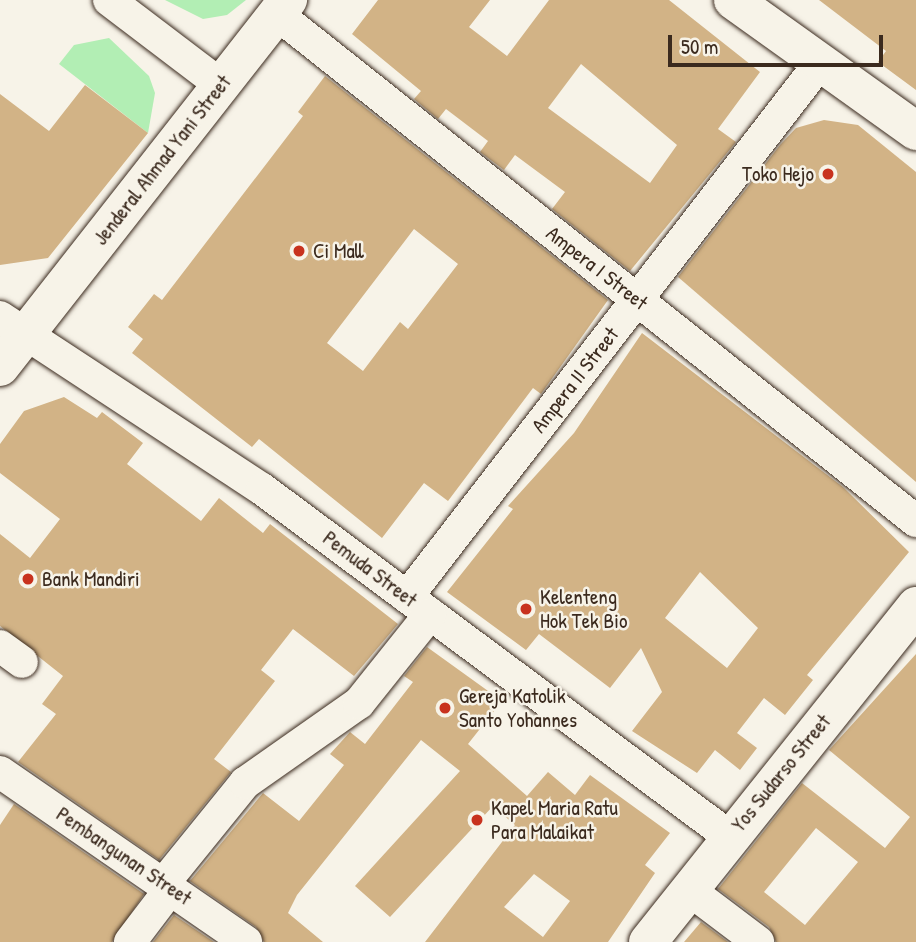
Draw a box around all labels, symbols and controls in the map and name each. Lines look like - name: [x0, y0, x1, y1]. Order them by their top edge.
- scale bar: [671, 21, 886, 65]
- text: 50 m: [681, 32, 718, 61]
- street label: Jenderal Ahmad Yani Street: [88, 70, 236, 250]
- place label: Toko Hejo: [742, 161, 814, 187]
- marker: Toko Hejo: [820, 166, 836, 182]
- street label: Ampera I Street: [541, 221, 653, 315]
- place label: Ci Mall: [313, 238, 364, 264]
- marker: Ci Mall: [291, 243, 307, 259]
- street label: Ampera II Street: [526, 322, 624, 438]
- street label: Pemuda Street: [318, 525, 422, 613]
- place label: Bank Mandiri: [42, 566, 140, 592]
- marker: Bank Mandiri: [20, 571, 36, 587]
- place label: Kelenteng Hok Tek Bio: [540, 584, 627, 634]
- marker: Kelenteng Hok Tek Bio: [518, 601, 534, 617]
- place label: Gereja Katolik Santo Yohannes: [459, 683, 577, 733]
- marker: Gereja Katolik Santo Yohannes: [437, 700, 453, 716]
- street label: Yos Sudarso Street: [726, 709, 836, 837]
- place label: Kapel Maria Ratu Para Malaikat: [491, 795, 618, 845]
- street label: Pembangunan Street: [52, 801, 196, 911]
- marker: Kapel Maria Ratu Para Malaikat: [469, 812, 485, 828]

